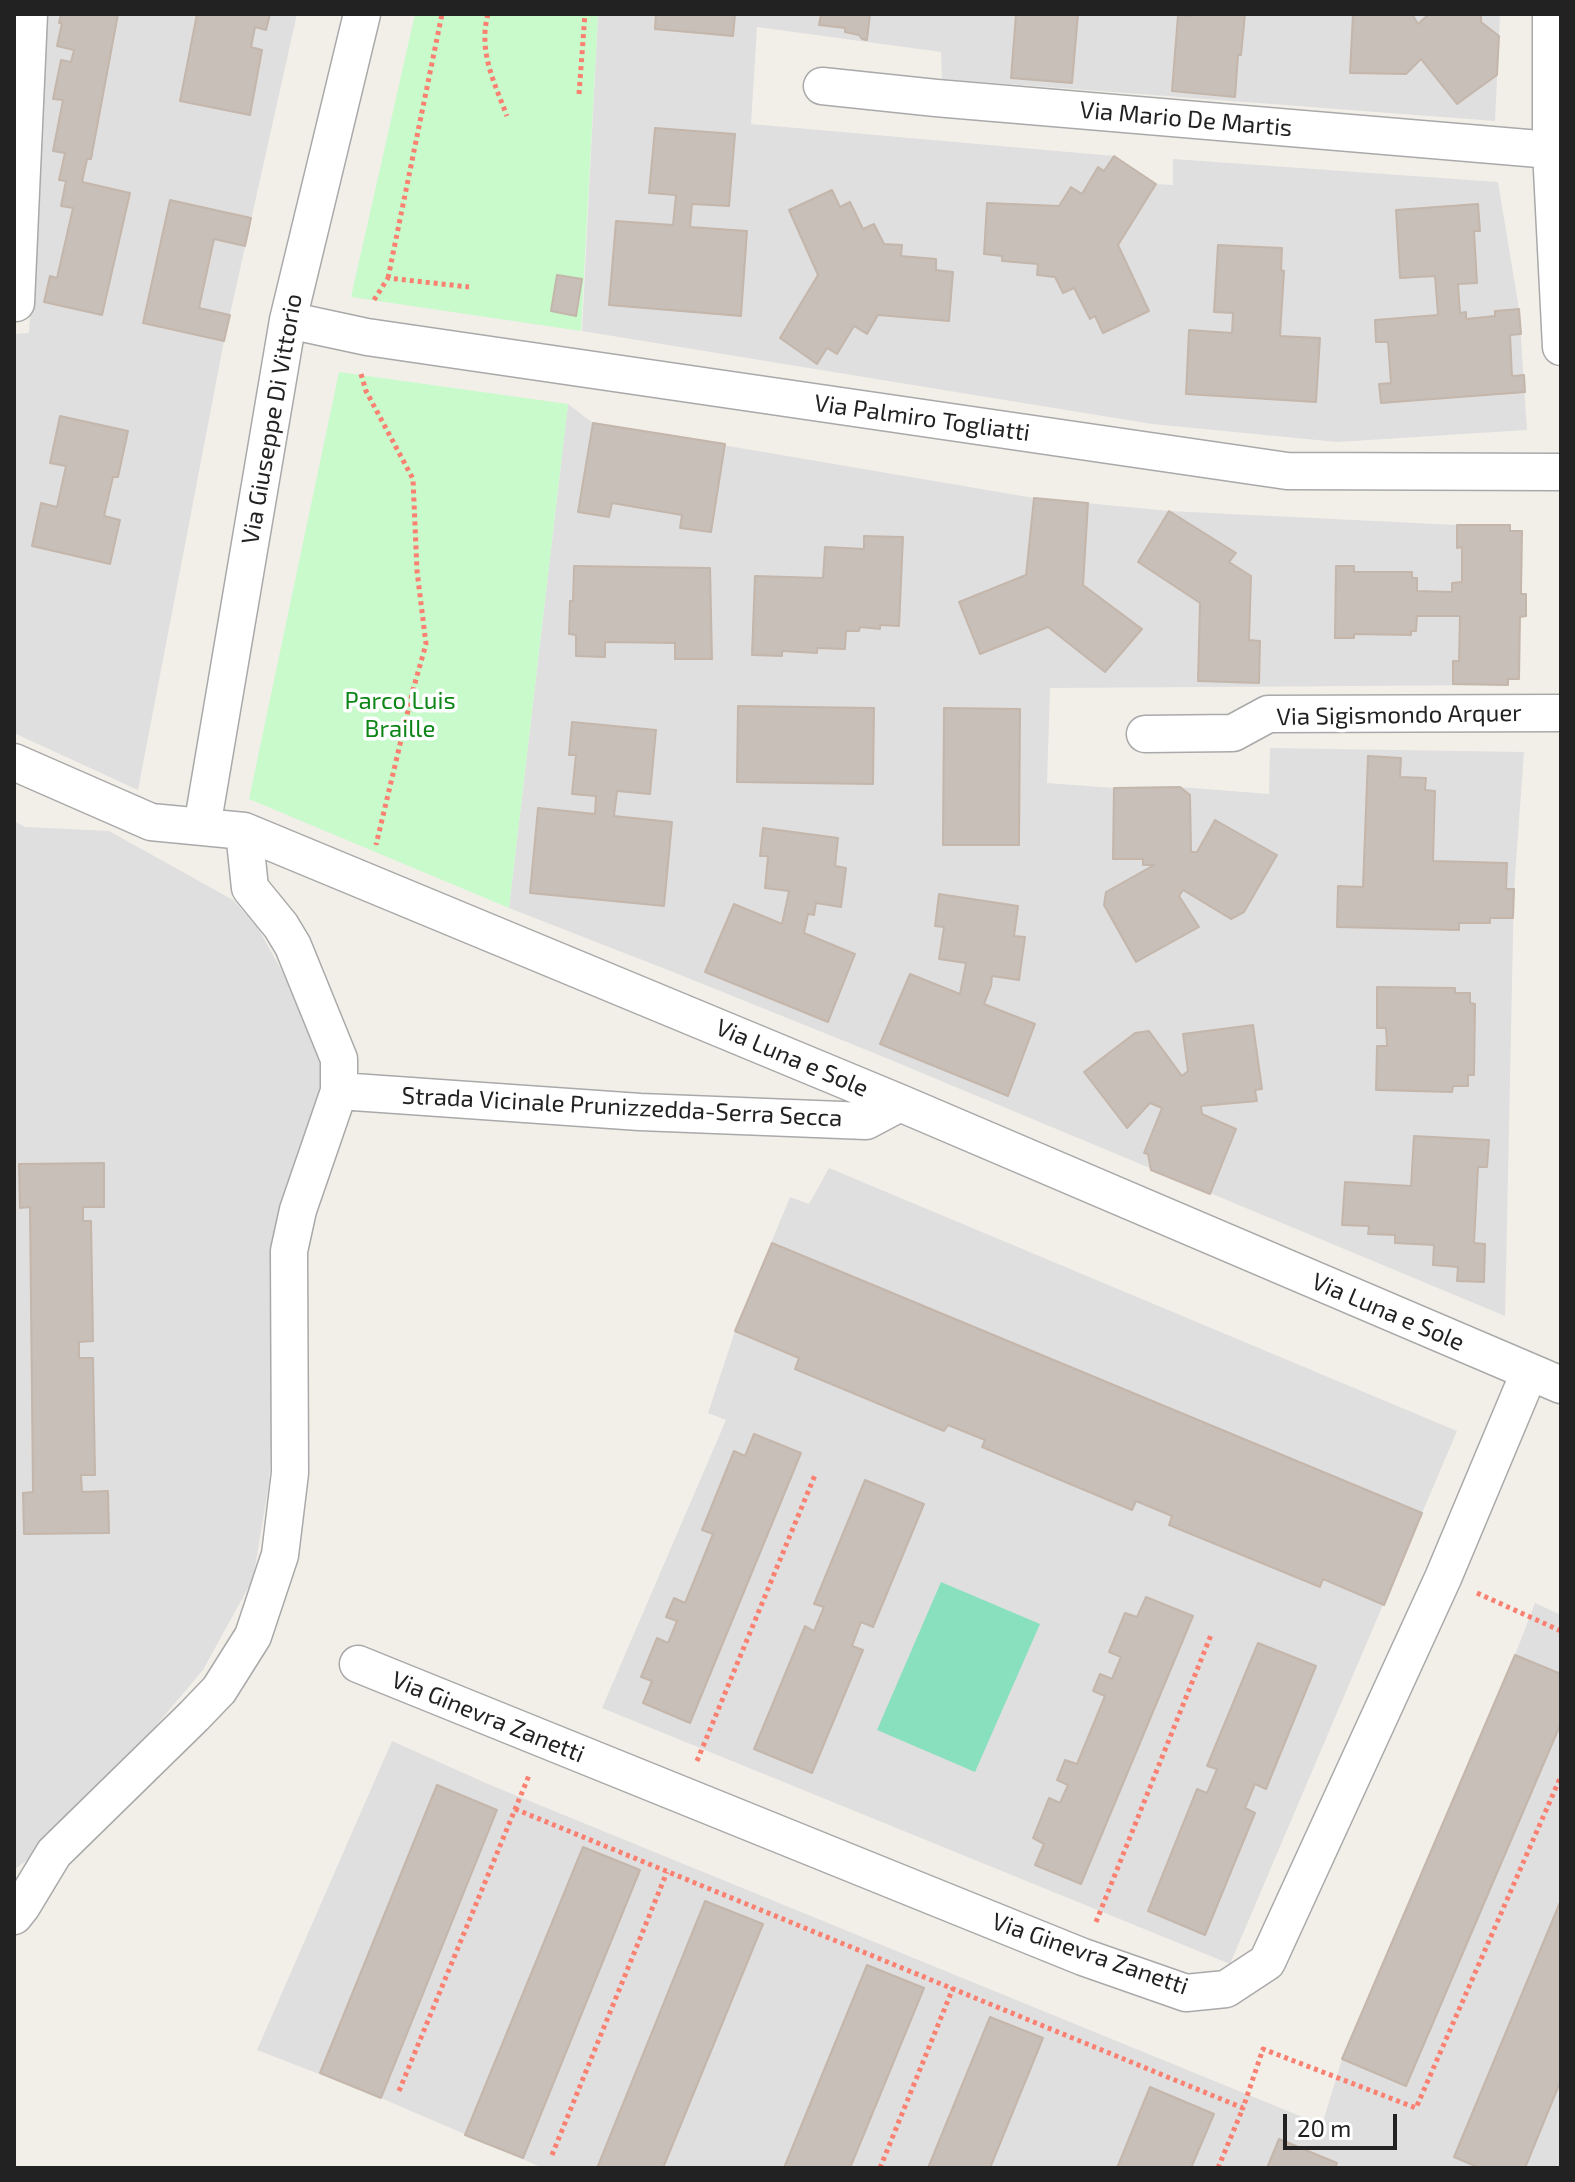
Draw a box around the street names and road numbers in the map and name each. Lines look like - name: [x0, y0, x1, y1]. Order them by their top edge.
- street label: Via Mario De Martis: [1079, 95, 1293, 143]
- street label: Via Giuseppe Di Vittorio: [236, 291, 308, 547]
- street label: Via Palmiro Togliatti: [812, 389, 1032, 447]
- street label: Via Sigismondo Arquer: [1276, 698, 1522, 732]
- street label: Via Luna e Sole: [711, 1013, 873, 1103]
- street label: Strada Vicinale Prunizzedda-Serra Secca: [401, 1081, 843, 1133]
- street label: Via Luna e Sole: [1307, 1267, 1469, 1357]
- street label: Via Ginevra Zanetti: [387, 1665, 589, 1769]
- street label: Via Ginevra Zanetti: [988, 1907, 1192, 2001]

